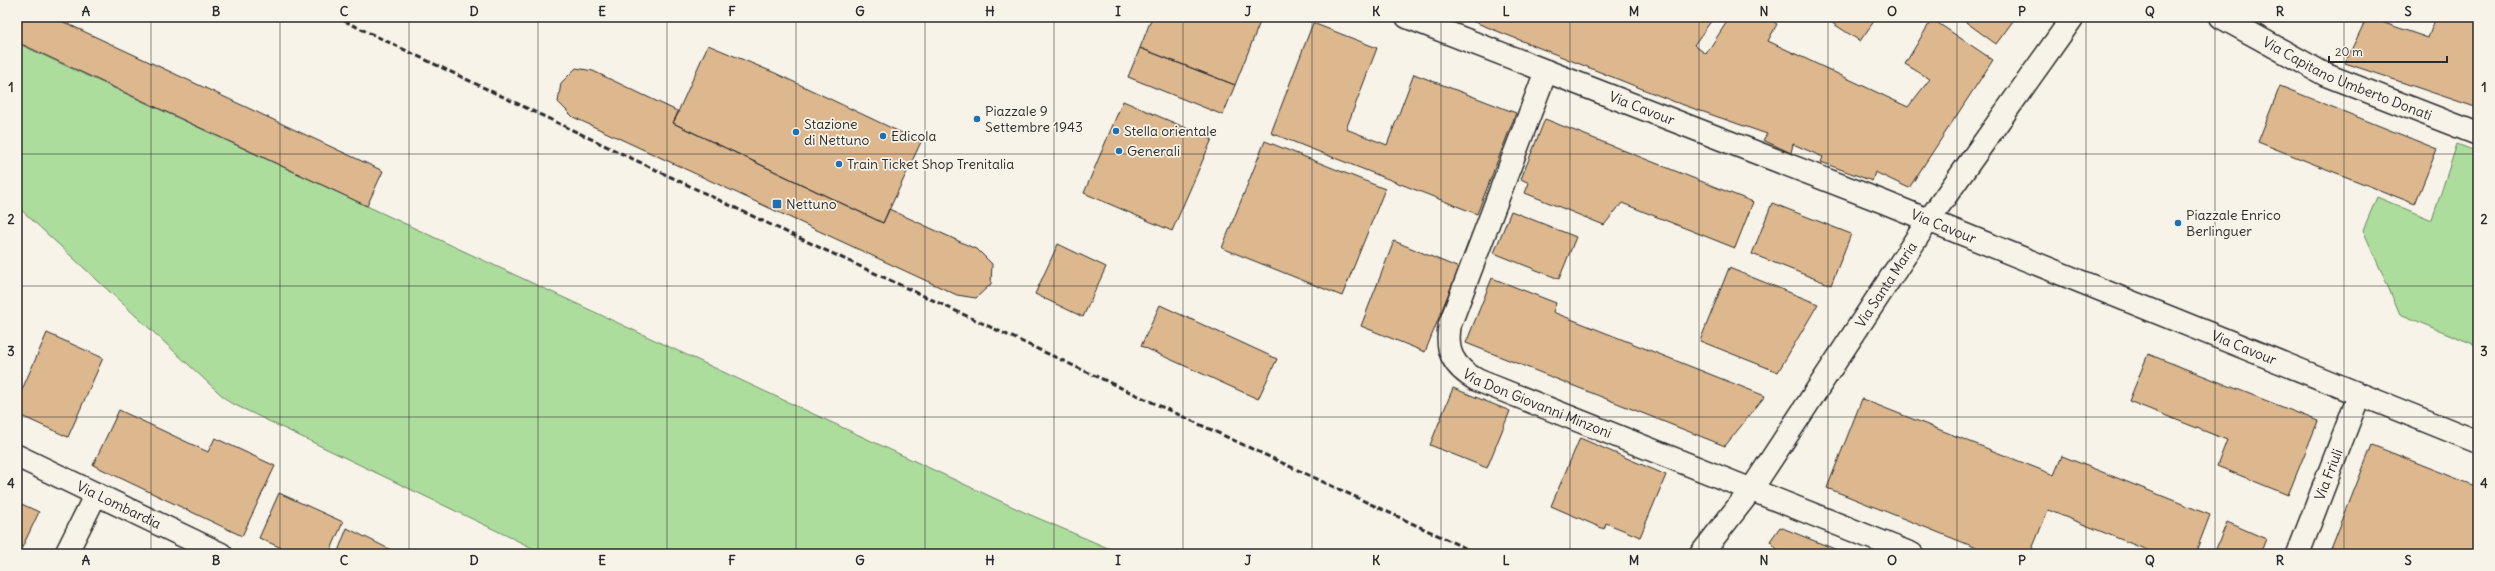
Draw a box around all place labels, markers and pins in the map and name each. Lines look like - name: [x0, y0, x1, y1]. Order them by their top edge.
- place label: Piazzale 9 Settembre 1943: [985, 102, 1083, 136]
- marker: Piazzale 9 Settembre 1943: [972, 114, 982, 124]
- place label: Stazione di Nettuno: [804, 115, 870, 149]
- place label: Stella orientale: [1124, 122, 1217, 140]
- marker: Stella orientale: [1111, 126, 1121, 136]
- marker: Stazione di Nettuno: [791, 127, 801, 137]
- place label: Edicola: [891, 127, 936, 145]
- marker: Edicola: [878, 131, 888, 141]
- place label: Generali: [1127, 142, 1180, 160]
- marker: Generali: [1114, 146, 1124, 156]
- place label: Train Ticket Shop Trenitalia: [847, 155, 1014, 173]
- marker: Train Ticket Shop Trenitalia: [834, 159, 844, 169]
- place label: Nettuno: [786, 195, 837, 213]
- marker: Nettuno: [771, 198, 783, 210]
- place label: Piazzale Enrico Berlinguer: [2186, 206, 2281, 240]
- marker: Piazzale Enrico Berlinguer: [2173, 218, 2183, 228]

